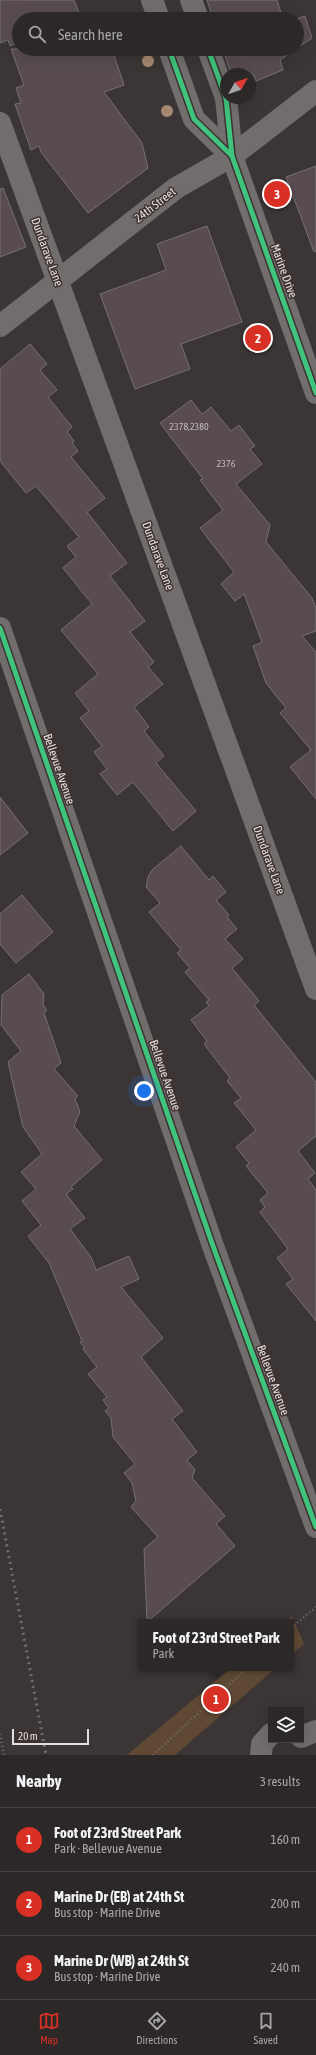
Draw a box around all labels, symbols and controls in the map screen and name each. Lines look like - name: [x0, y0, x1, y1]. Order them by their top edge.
- search box: [12, 12, 304, 56]
- icon: search: [26, 23, 48, 45]
- text: Search here: [58, 26, 123, 43]
- north arrow: [220, 68, 256, 104]
- pin: 3: [264, 179, 290, 209]
- street label: 24th Street: [132, 184, 179, 225]
- street label: Dundarave Lane: [28, 216, 66, 288]
- street label: Marine Drive: [268, 242, 300, 300]
- pin: 2: [245, 323, 271, 353]
- house number: 2378,2380: [169, 421, 209, 432]
- house number: 2376: [217, 458, 236, 469]
- street label: Dundarave Lane: [139, 520, 177, 592]
- street label: Bellevue Avenue: [40, 732, 78, 806]
- street label: Dundarave Lane: [250, 824, 288, 896]
- street label: Bellevue Avenue: [146, 1038, 184, 1112]
- your location: [134, 1081, 154, 1101]
- street label: Bellevue Avenue: [254, 1343, 292, 1417]
- popup: [138, 1619, 294, 1671]
- text: Foot of 23rd Street Park: [152, 1629, 280, 1646]
- text: Park: [152, 1646, 174, 1661]
- pin: 1: [203, 1684, 229, 1714]
- map controls: [268, 1707, 304, 1743]
- button: layers: [268, 1707, 304, 1743]
- scale bar: [12, 1727, 89, 1746]
- text: 20 m: [18, 1730, 38, 1742]
- text: Nearby: [16, 1771, 62, 1791]
- text: 3 results: [260, 1774, 300, 1789]
- text: Foot of 23rd Street Park: [54, 1824, 181, 1841]
- text: 1: [26, 1832, 32, 1847]
- text: 160 m: [271, 1832, 300, 1847]
- text: Park · Bellevue Avenue: [54, 1841, 162, 1856]
- text: Marine Dr (EB) at 24th St: [54, 1888, 184, 1905]
- text: 2: [26, 1896, 32, 1911]
- text: 200 m: [271, 1896, 300, 1911]
- text: Bus stop · Marine Drive: [54, 1905, 160, 1920]
- text: Marine Dr (WB) at 24th St: [54, 1952, 189, 1969]
- text: 3: [26, 1960, 32, 1975]
- text: 240 m: [271, 1960, 300, 1975]
- text: Bus stop · Marine Drive: [54, 1969, 160, 1984]
- tab: Map: [38, 2010, 60, 2046]
- tab: Directions: [136, 2010, 177, 2046]
- tab: Saved: [254, 2010, 278, 2046]

